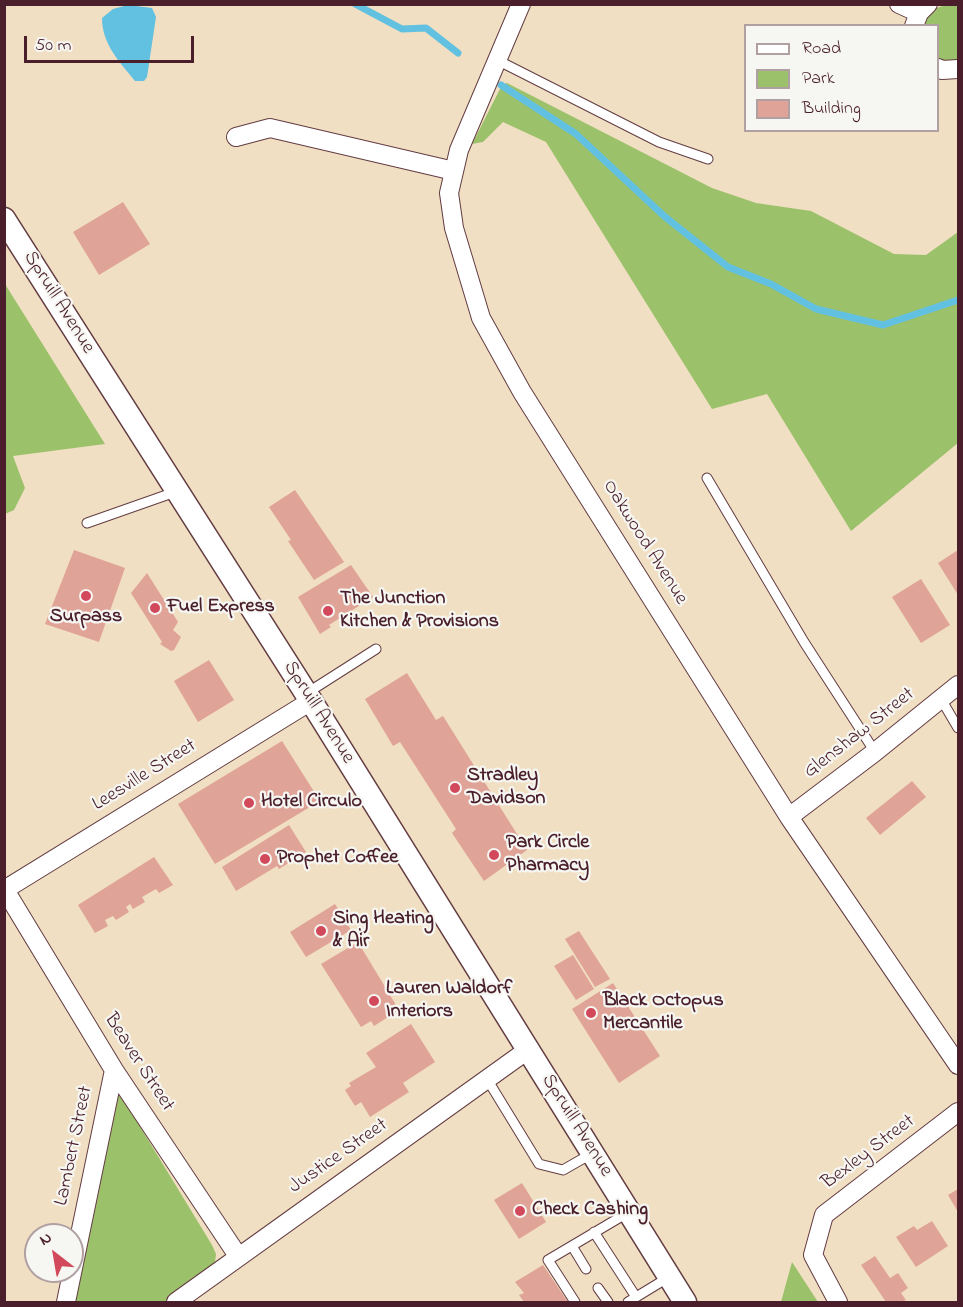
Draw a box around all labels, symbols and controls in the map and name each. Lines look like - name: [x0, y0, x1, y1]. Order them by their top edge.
- scale bar: [27, 24, 196, 62]
- legend: [744, 24, 939, 132]
- text: 50 m: [35, 33, 72, 59]
- text: Road: [802, 36, 841, 62]
- text: Park: [802, 66, 835, 92]
- text: Building: [802, 96, 861, 122]
- street label: Spruill Avenue: [17, 247, 99, 359]
- street label: Oakwood Avenue: [596, 476, 692, 610]
- place label: The Junction Kitchen & Provisions: [340, 588, 499, 635]
- marker: Surpass: [79, 589, 93, 603]
- place label: Fuel Express: [167, 596, 275, 620]
- marker: Fuel Express: [148, 601, 162, 615]
- marker: The Junction Kitchen & Provisions: [321, 604, 335, 618]
- place label: Surpass: [50, 606, 122, 630]
- street label: Spruill Avenue: [277, 657, 359, 769]
- street label: Glenshaw Street: [800, 683, 920, 785]
- street label: Leesville Street: [89, 735, 201, 817]
- place label: Stradley Davidson: [467, 765, 545, 812]
- marker: Stradley Davidson: [448, 781, 462, 795]
- place label: Hotel Circulo: [261, 791, 362, 815]
- marker: Hotel Circulo: [242, 796, 256, 810]
- place label: Park Circle Pharmacy: [506, 832, 589, 879]
- place label: Prophet Coffee: [277, 847, 398, 871]
- marker: Park Circle Pharmacy: [487, 848, 501, 862]
- marker: Prophet Coffee: [258, 852, 272, 866]
- place label: Sing Heating & Air: [333, 908, 434, 955]
- marker: Sing Heating & Air: [314, 924, 328, 938]
- place label: Lauren Waldorf Interiors: [386, 978, 512, 1025]
- place label: Black Octopus Mercantile: [603, 990, 724, 1037]
- marker: Lauren Waldorf Interiors: [367, 994, 381, 1008]
- marker: Black Octopus Mercantile: [584, 1006, 598, 1020]
- street label: Beaver Street: [97, 1009, 179, 1117]
- street label: Spruill Avenue: [535, 1070, 617, 1182]
- street label: Lambert Street: [51, 1084, 99, 1208]
- street label: Bexley Street: [818, 1110, 920, 1196]
- street label: Justice Street: [285, 1114, 393, 1200]
- place label: Check Cashing: [532, 1199, 648, 1223]
- marker: Check Cashing: [513, 1204, 527, 1218]
- north arrow: [24, 1223, 84, 1283]
- text: N: [35, 1226, 57, 1252]

